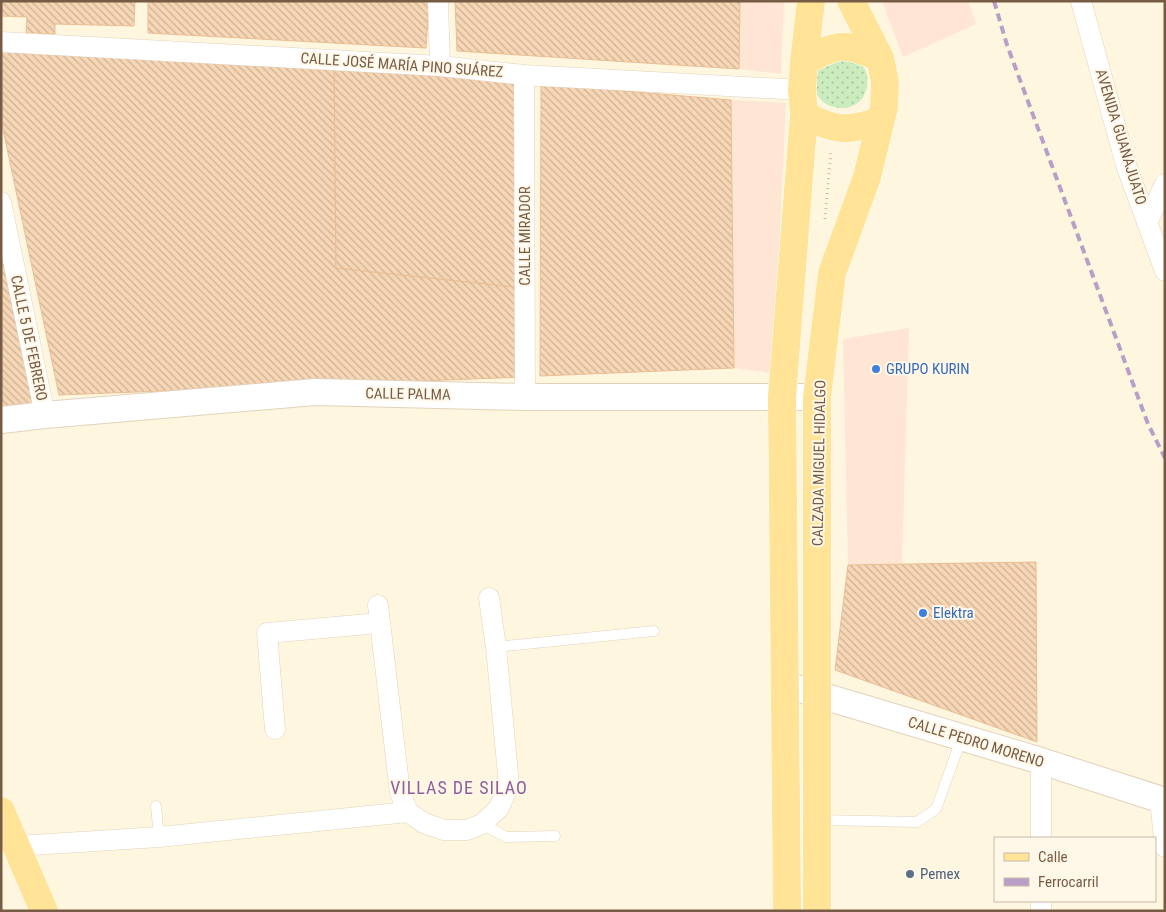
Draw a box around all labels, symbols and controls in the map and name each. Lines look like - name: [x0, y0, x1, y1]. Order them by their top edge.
- street label: CALLE JOSÉ MARÍA PINO SUÁREZ: [300, 49, 504, 81]
- street label: AVENIDA GUANAJUATO: [1092, 67, 1150, 207]
- street label: CALLE MIRADOR: [516, 186, 534, 286]
- street label: CALLE 5 DE FEBRERO: [7, 274, 51, 402]
- place label: GRUPO KURIN: [886, 360, 970, 378]
- marker: GRUPO KURIN: [870, 363, 882, 375]
- street label: CALZADA MIGUEL HIDALGO: [809, 380, 829, 546]
- street label: CALLE PALMA: [365, 384, 451, 404]
- place label: Elektra: [933, 604, 974, 622]
- marker: Elektra: [917, 607, 929, 619]
- street label: CALLE PEDRO MORENO: [906, 713, 1046, 771]
- district label: VILLAS DE SILAO: [390, 777, 528, 798]
- legend: [994, 837, 1156, 902]
- text: Calle: [1038, 848, 1068, 866]
- place label: Pemex: [920, 865, 961, 883]
- marker: Pemex: [904, 868, 916, 880]
- text: Ferrocarril: [1038, 873, 1099, 891]

